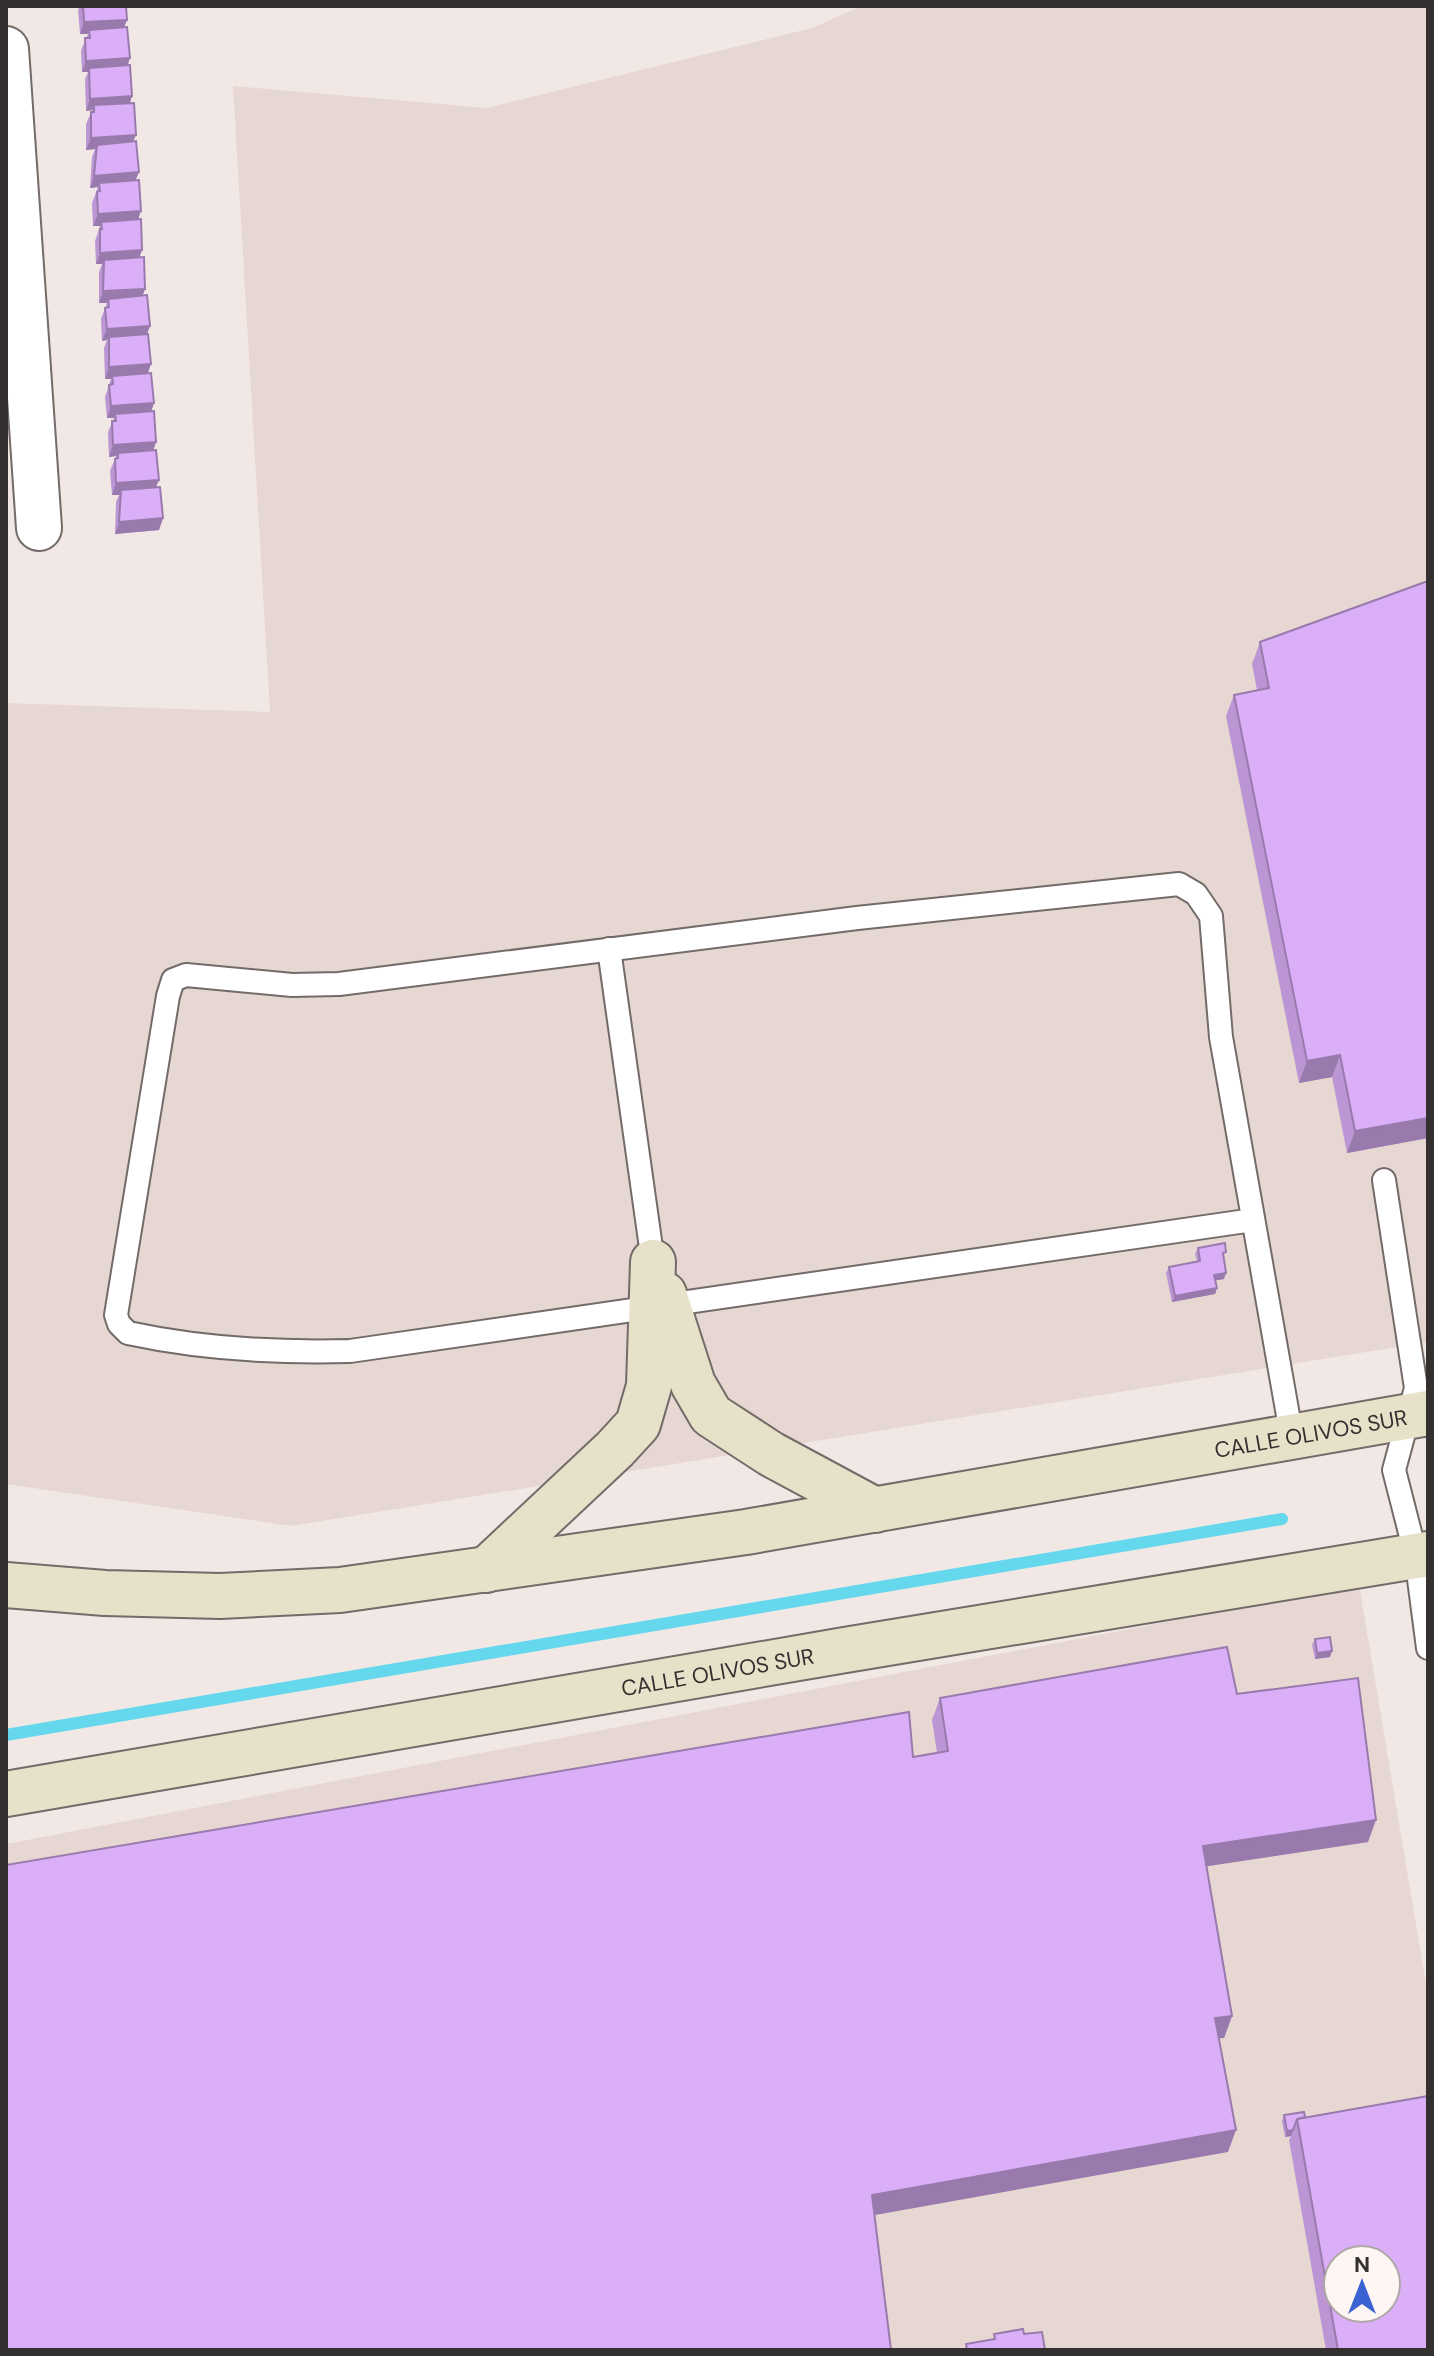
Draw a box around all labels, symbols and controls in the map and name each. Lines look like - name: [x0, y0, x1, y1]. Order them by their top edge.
- street label: CALLE OLIVOS SUR: [1212, 1402, 1410, 1465]
- street label: CALLE OLIVOS SUR: [619, 1641, 816, 1703]
- north arrow: [1322, 2244, 1402, 2324]
- text: N: [1354, 2250, 1370, 2279]

